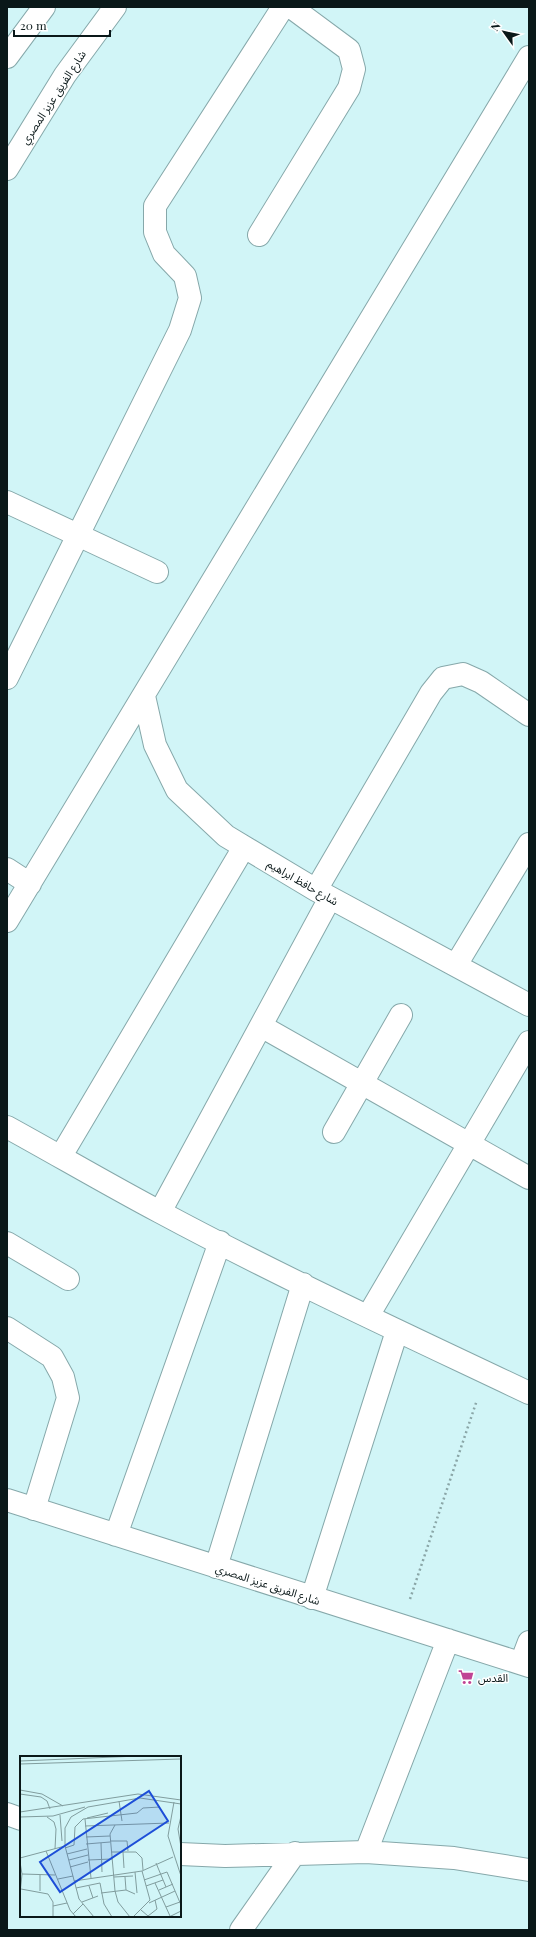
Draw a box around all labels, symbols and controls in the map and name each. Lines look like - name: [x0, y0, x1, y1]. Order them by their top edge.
- scale bar: [14, 12, 110, 38]
- north arrow: [484, 12, 524, 52]
- text: 20 m: [20, 17, 47, 33]
- text: N: [487, 19, 504, 34]
- street label: شارع الفريق عزيز المصري: [17, 47, 91, 148]
- street label: شارع حافظ ابراهيم: [264, 856, 342, 910]
- street label: شارع الفريق عزيز المصري: [213, 1560, 322, 1611]
- supermarket icon: القدس: [457, 1668, 475, 1686]
- place label: القدس: [478, 1670, 508, 1685]
- inset map: [20, 1756, 181, 1917]

